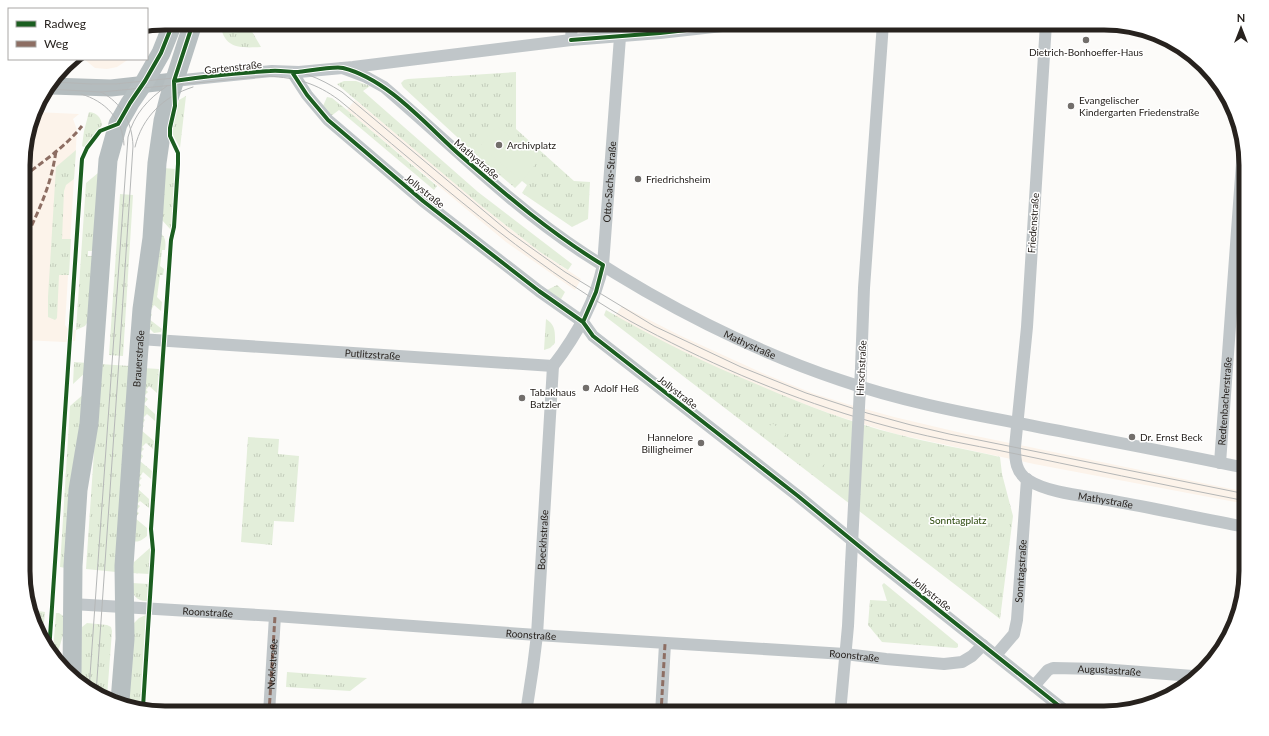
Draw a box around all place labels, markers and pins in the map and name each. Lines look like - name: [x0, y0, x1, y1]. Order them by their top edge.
- marker: Dietrich-Bonhoeffer-Haus: [1081, 35, 1091, 45]
- place label: Dietrich-Bonhoeffer-Haus: [1029, 46, 1143, 58]
- place label: Evangelischer Kindergarten Friedenstraße: [1079, 94, 1199, 118]
- marker: Evangelischer Kindergarten Friedenstraße: [1066, 101, 1076, 111]
- place label: Archivplatz: [507, 139, 557, 151]
- marker: Archivplatz: [494, 140, 504, 150]
- place label: Friedrichsheim: [646, 173, 710, 185]
- marker: Friedrichsheim: [633, 174, 643, 184]
- place label: Adolf Heß: [594, 382, 639, 394]
- marker: Adolf Heß: [581, 383, 591, 393]
- place label: Tabakhaus Batzler: [530, 386, 576, 410]
- marker: Tabakhaus Batzler: [517, 393, 527, 403]
- place label: Hannelore Billigheimer: [642, 431, 693, 455]
- place label: Dr. Ernst Beck: [1140, 431, 1203, 443]
- marker: Dr. Ernst Beck: [1127, 432, 1137, 442]
- marker: Hannelore Billigheimer: [696, 438, 706, 448]

